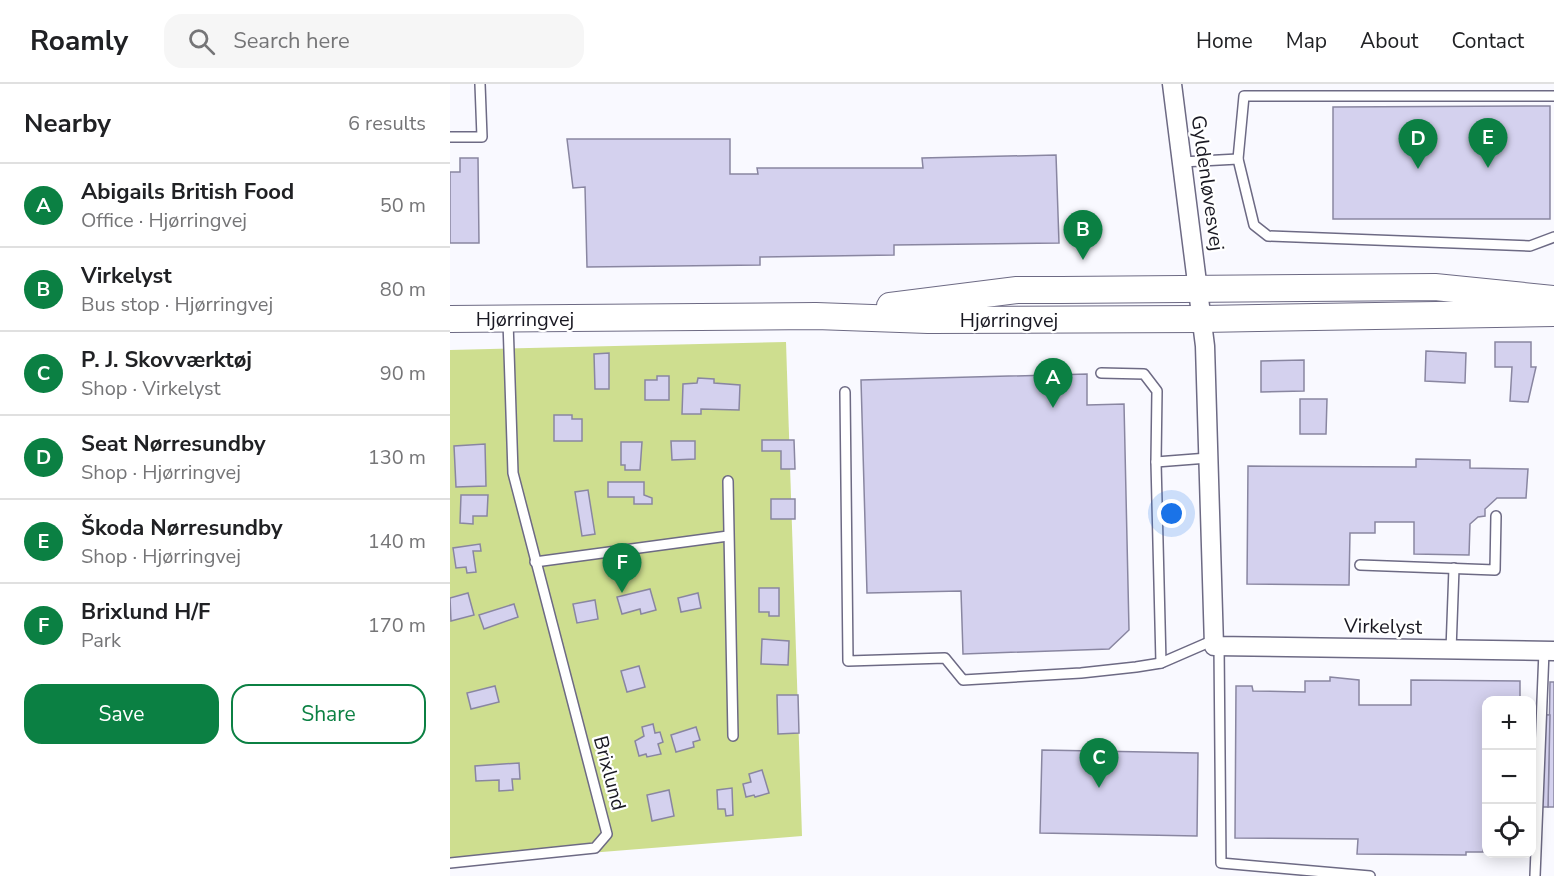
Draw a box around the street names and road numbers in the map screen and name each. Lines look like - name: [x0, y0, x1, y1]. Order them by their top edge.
- street label: Gyldenløvesvej: [1185, 113, 1230, 253]
- street label: Hjørringvej: [476, 306, 574, 333]
- street label: Hjørringvej: [960, 307, 1058, 334]
- street label: Virkelyst: [1343, 612, 1423, 641]
- street label: Brixlund: [587, 733, 632, 813]

